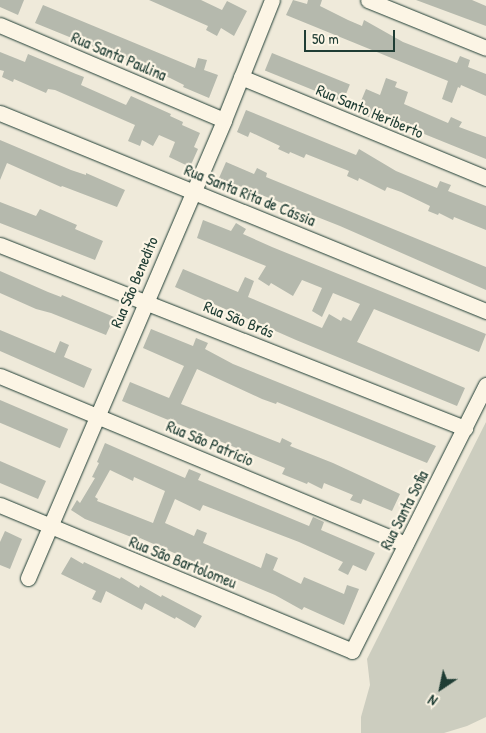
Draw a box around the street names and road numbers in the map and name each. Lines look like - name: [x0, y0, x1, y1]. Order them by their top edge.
- street label: Rua Santa Paulina: [68, 27, 170, 85]
- street label: Rua Santo Heriberto: [313, 80, 427, 142]
- street label: Rua Santa Rita de Cássia: [182, 160, 318, 230]
- street label: Rua São Benedito: [106, 234, 162, 330]
- street label: Rua São Brás: [201, 296, 277, 342]
- street label: Rua São Patrício: [164, 416, 256, 470]
- street label: Rua Santa Sofia: [376, 467, 432, 553]
- street label: Rua São Bartolomeu: [126, 532, 240, 592]

